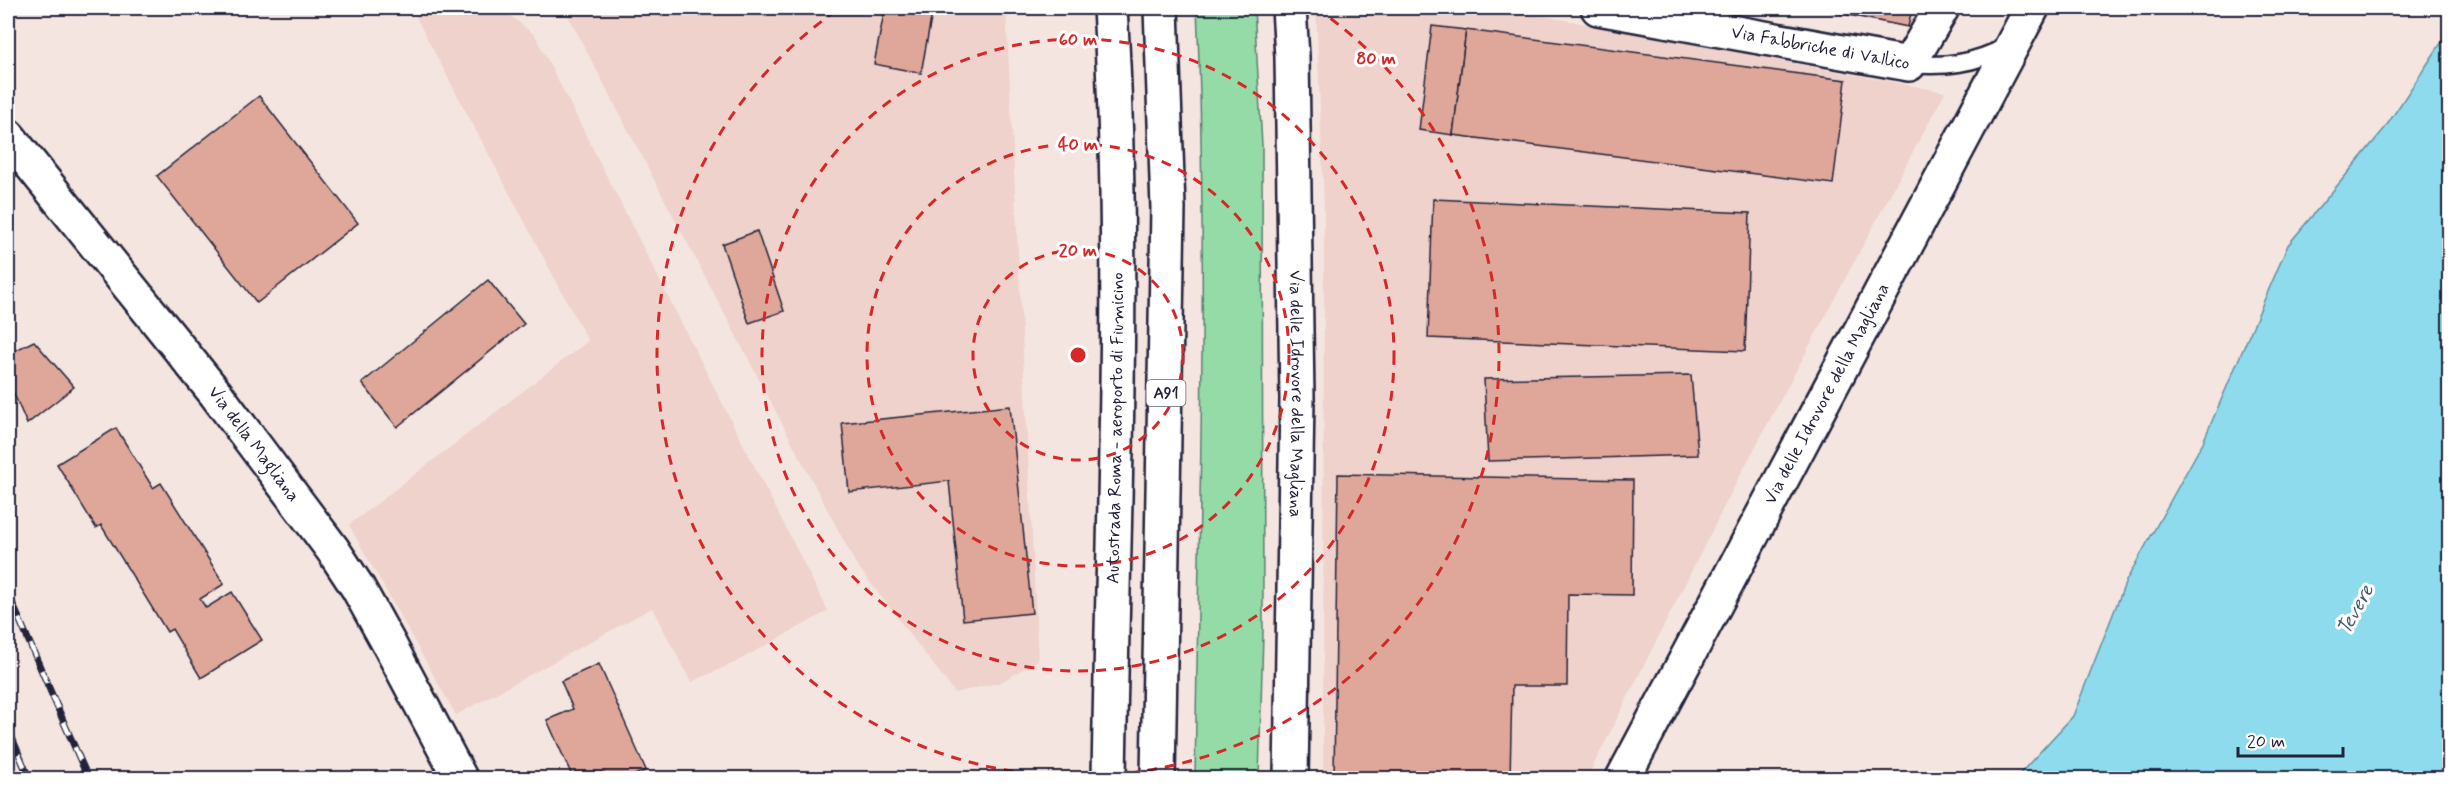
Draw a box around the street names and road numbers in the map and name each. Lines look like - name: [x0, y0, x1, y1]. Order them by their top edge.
- street label: Via Fabbriche di Vallico: [1729, 20, 1912, 76]
- street label: Via delle Idrovore della Magliana: [1283, 270, 1309, 518]
- street label: Autostrada Roma - aeroporto di Fiumicino: [1101, 272, 1130, 584]
- street label: Via delle Idrovore della Magliana: [1758, 279, 1896, 509]
- road number: A91: [1146, 380, 1186, 406]
- street label: Via della Magliana: [202, 381, 305, 507]

